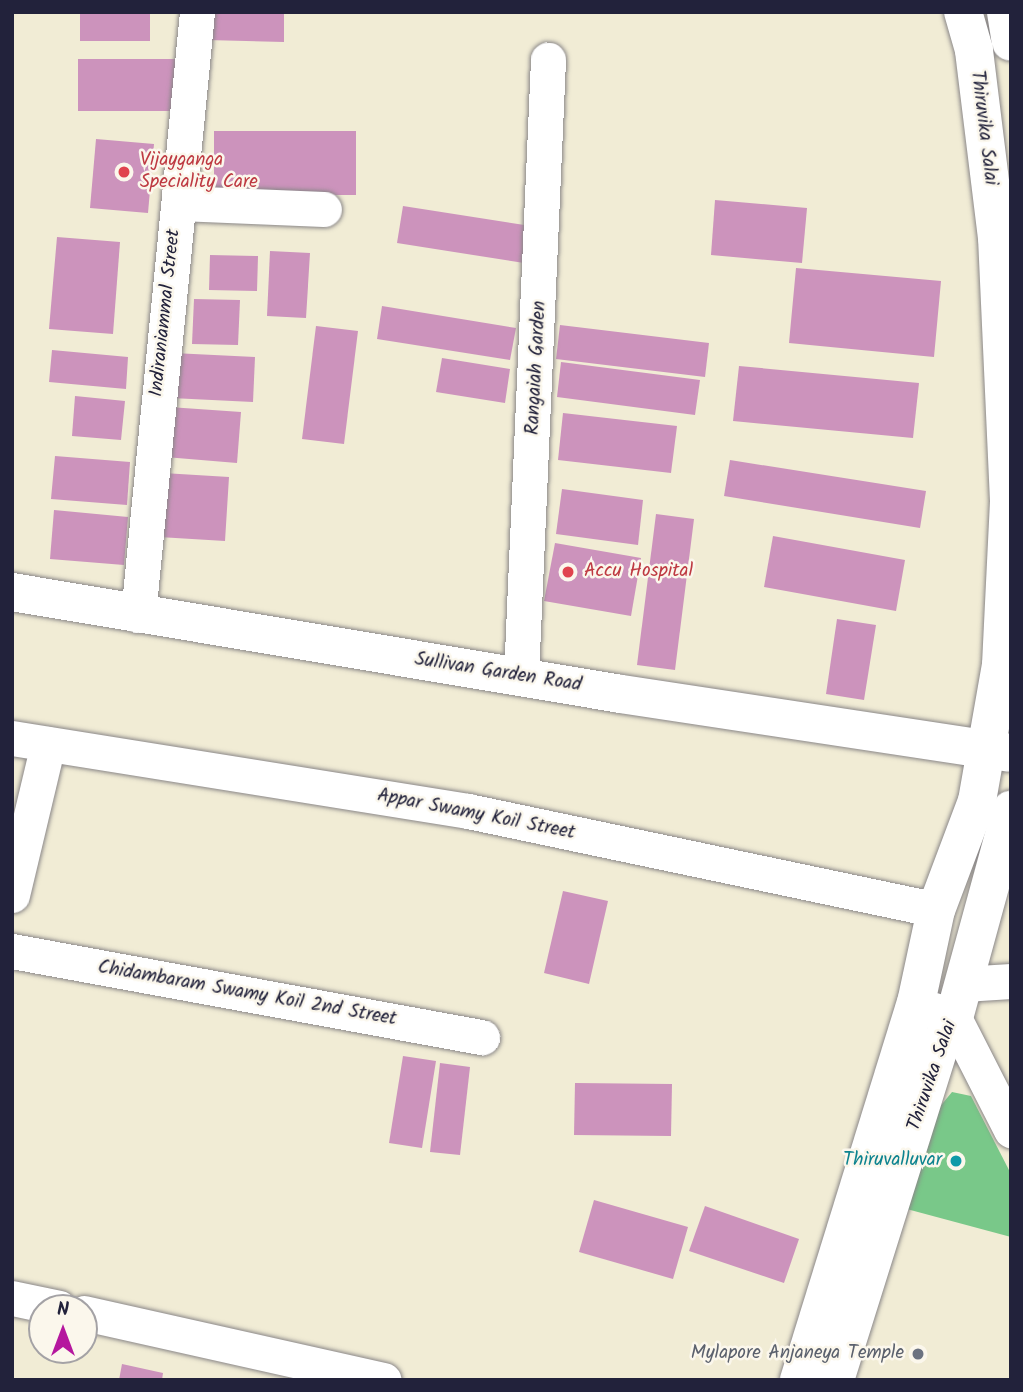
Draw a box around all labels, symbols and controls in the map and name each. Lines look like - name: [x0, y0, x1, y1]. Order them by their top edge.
- street label: Thiruvika Salai: [965, 69, 1001, 187]
- place label: Vijayganga Speciality Care: [140, 150, 258, 194]
- marker: Vijayganga Speciality Care: [114, 162, 134, 182]
- street label: Indiraniammal Street: [146, 228, 186, 398]
- street label: Rangaiah Garden: [522, 300, 552, 436]
- place label: Accu Hospital: [584, 561, 693, 583]
- marker: Accu Hospital: [558, 562, 578, 582]
- street label: Sullivan Garden Road: [413, 649, 583, 697]
- street label: Appar Swamy Koil Street: [375, 785, 577, 845]
- street label: Chidambaram Swamy Koil 2nd Street: [96, 956, 398, 1032]
- street label: Thiruvika Salai: [903, 1018, 963, 1134]
- place label: Thiruvalluvar: [843, 1150, 942, 1172]
- marker: Thiruvalluvar: [948, 1153, 964, 1169]
- north arrow: [28, 1294, 98, 1364]
- text: N: [57, 1295, 69, 1325]
- place label: Mylapore Anjaneya Temple: [691, 1343, 904, 1365]
- marker: Mylapore Anjaneya Temple: [910, 1346, 926, 1362]

